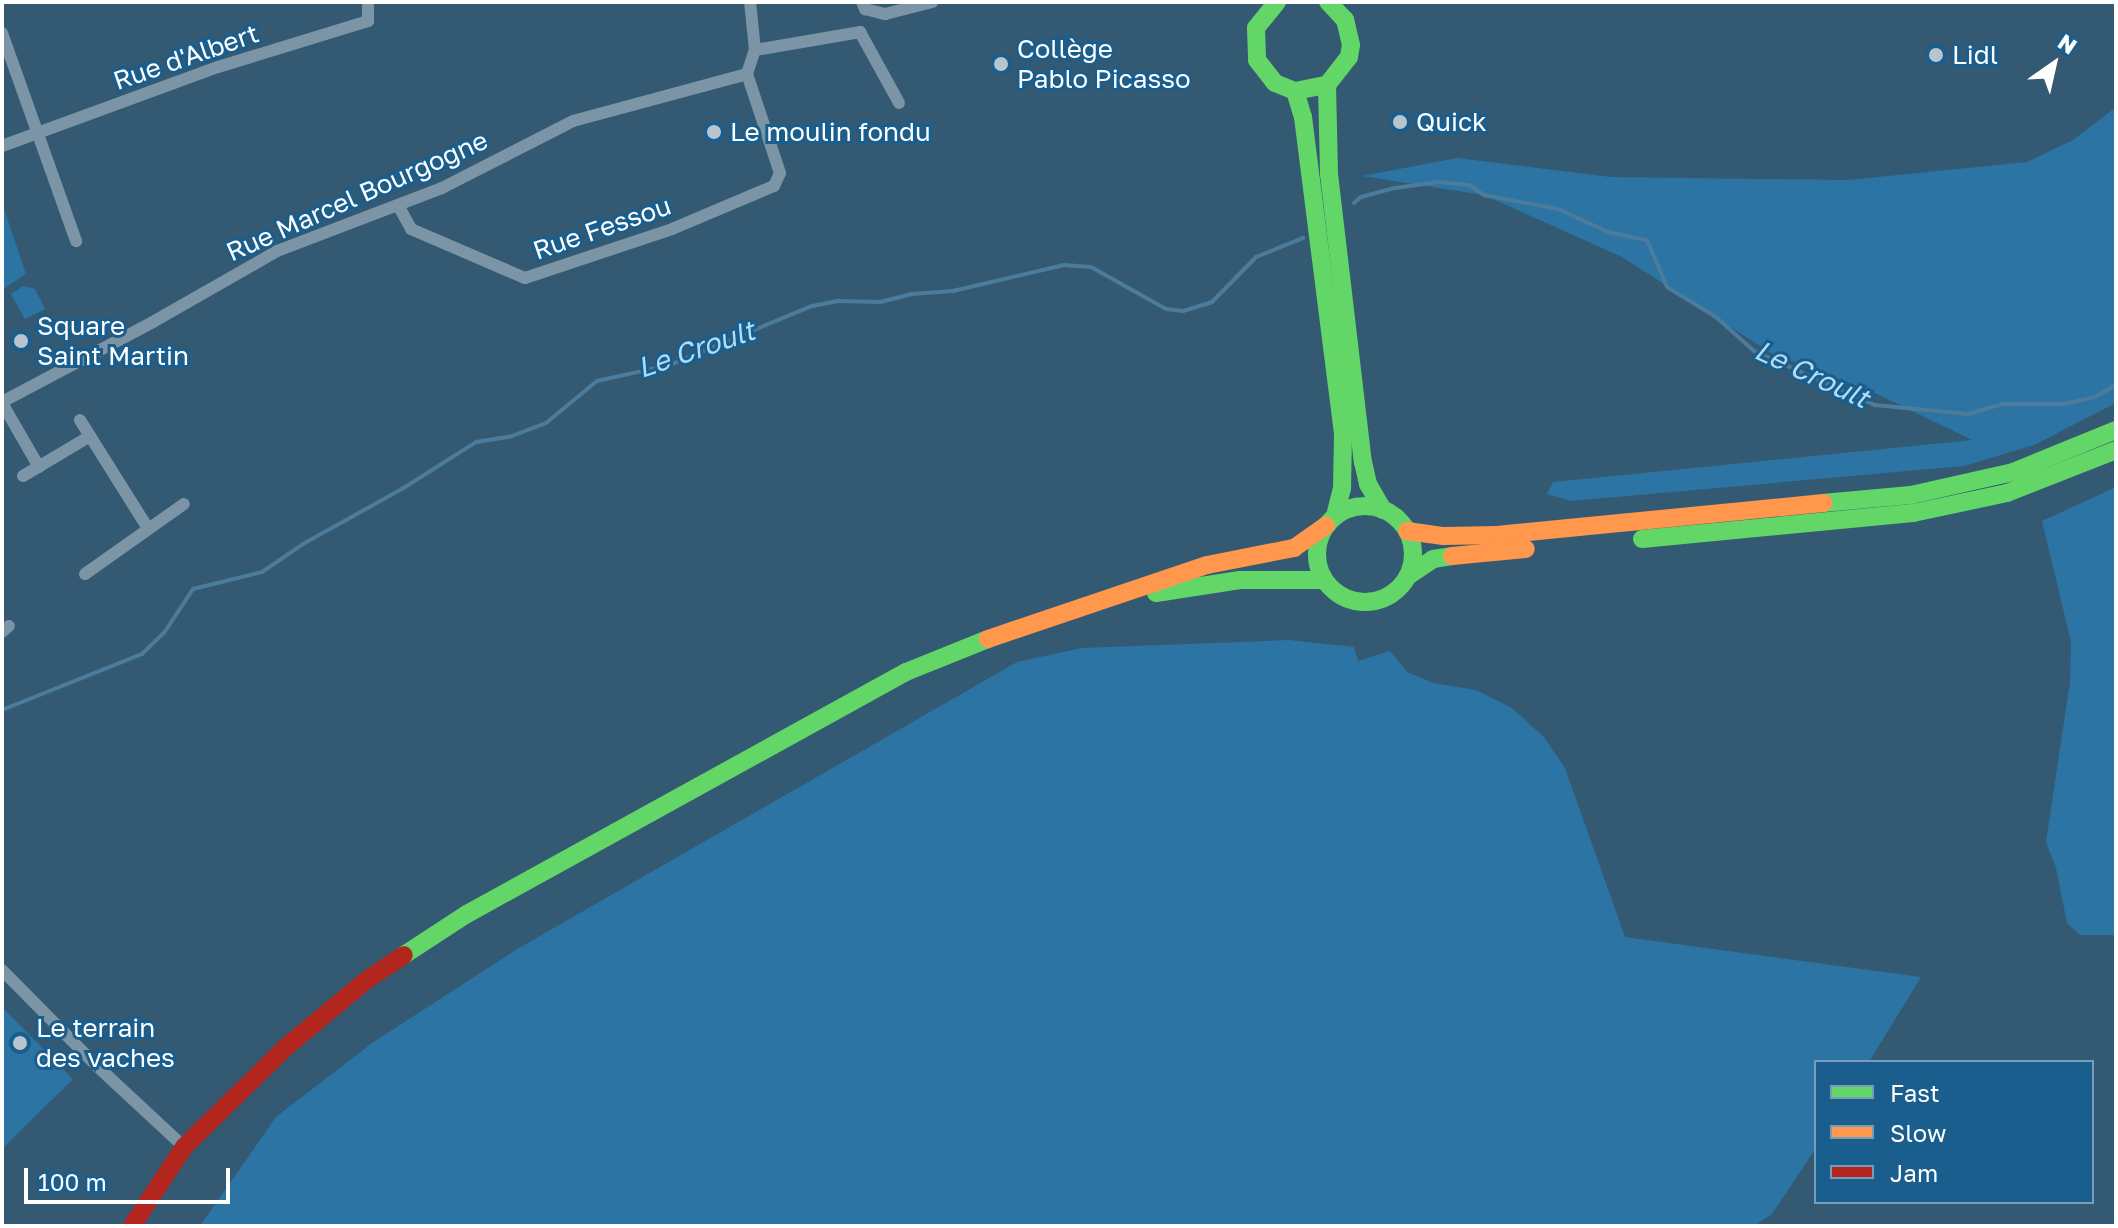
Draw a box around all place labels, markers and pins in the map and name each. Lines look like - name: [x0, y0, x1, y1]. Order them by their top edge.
- place label: Collège Pablo Picasso: [1017, 33, 1191, 94]
- place label: Lidl: [1952, 39, 1998, 71]
- marker: Lidl: [1927, 46, 1945, 64]
- marker: Collège Pablo Picasso: [992, 55, 1010, 73]
- place label: Quick: [1416, 106, 1487, 138]
- marker: Quick: [1391, 113, 1409, 131]
- place label: Le moulin fondu: [730, 116, 931, 148]
- marker: Le moulin fondu: [705, 123, 723, 141]
- place label: Square Saint Martin: [37, 310, 189, 372]
- marker: Square Saint Martin: [12, 332, 30, 350]
- place label: Le terrain des vaches: [36, 1012, 175, 1074]
- marker: Le terrain des vaches: [11, 1034, 29, 1052]

